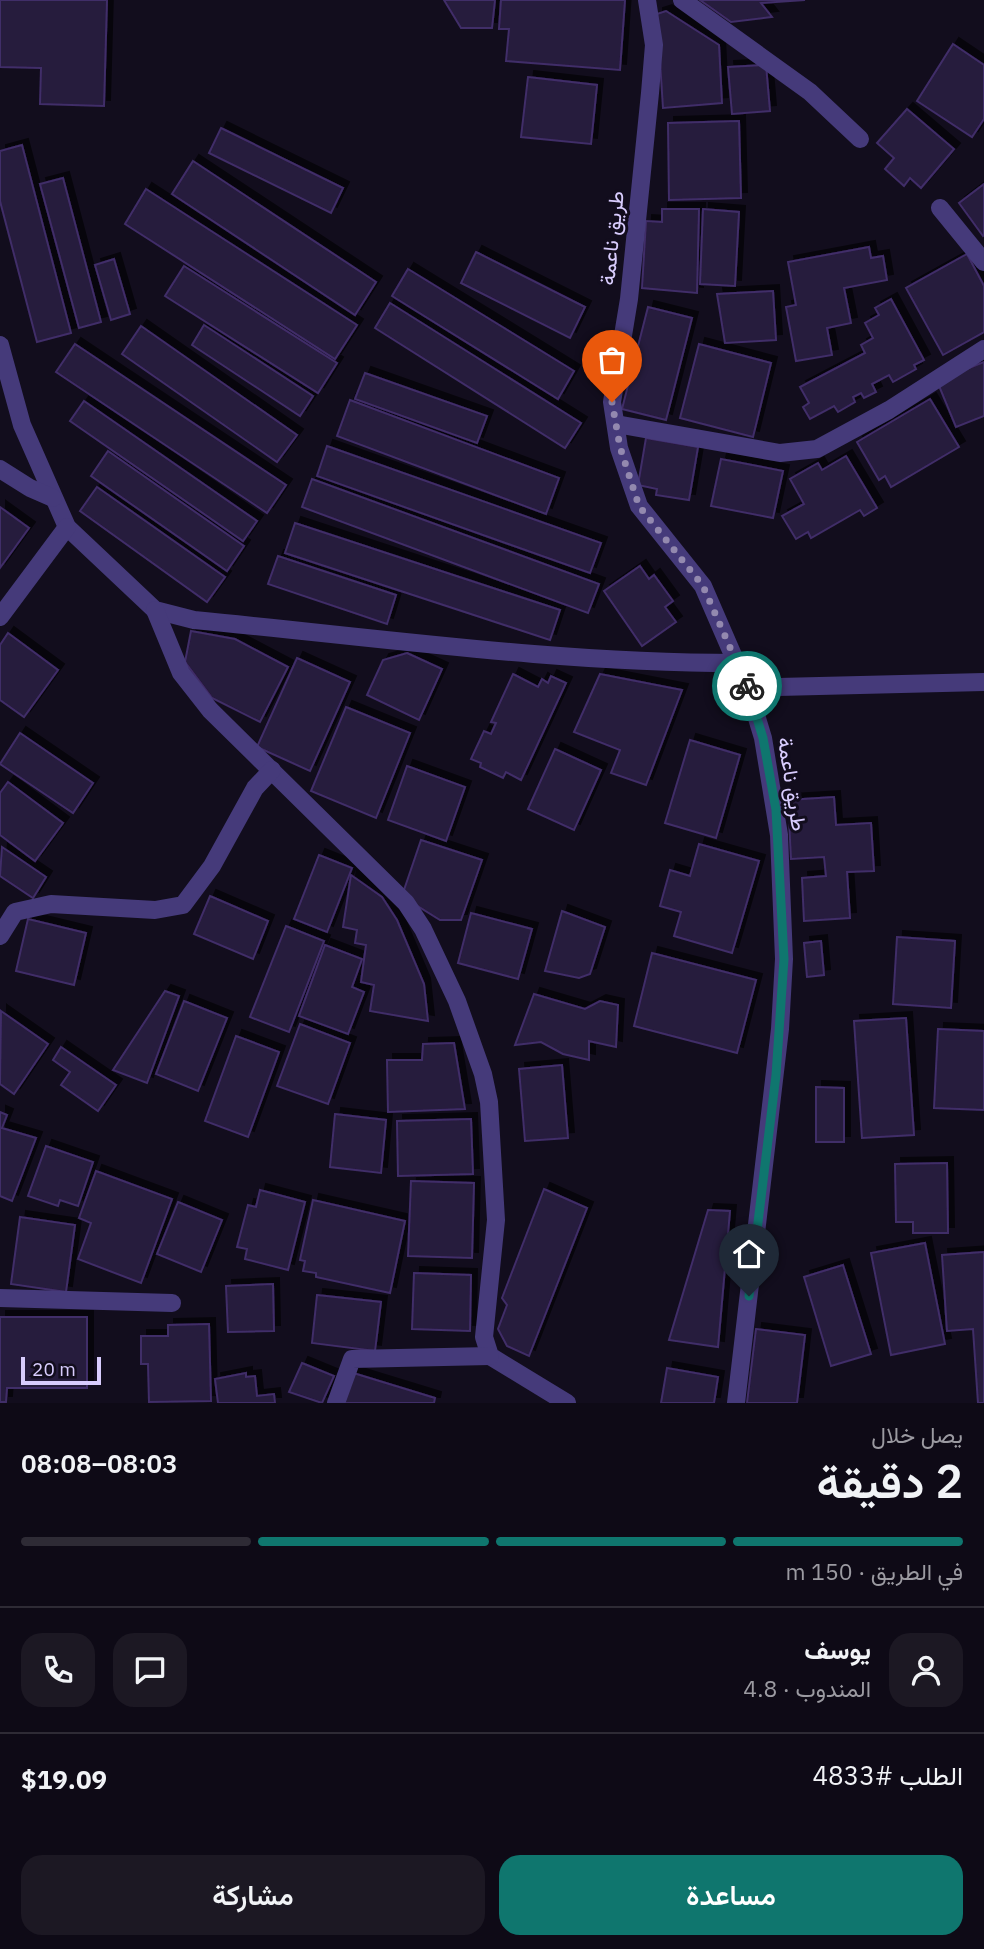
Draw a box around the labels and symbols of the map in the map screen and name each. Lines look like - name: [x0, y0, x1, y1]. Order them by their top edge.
- street label: طريق ناعمة: [592, 189, 630, 287]
- pin: [582, 330, 642, 402]
- courier: [712, 651, 782, 721]
- street label: طريق ناعمة: [772, 735, 814, 833]
- pin: [719, 1224, 779, 1296]
- scale bar: [21, 1354, 102, 1386]

